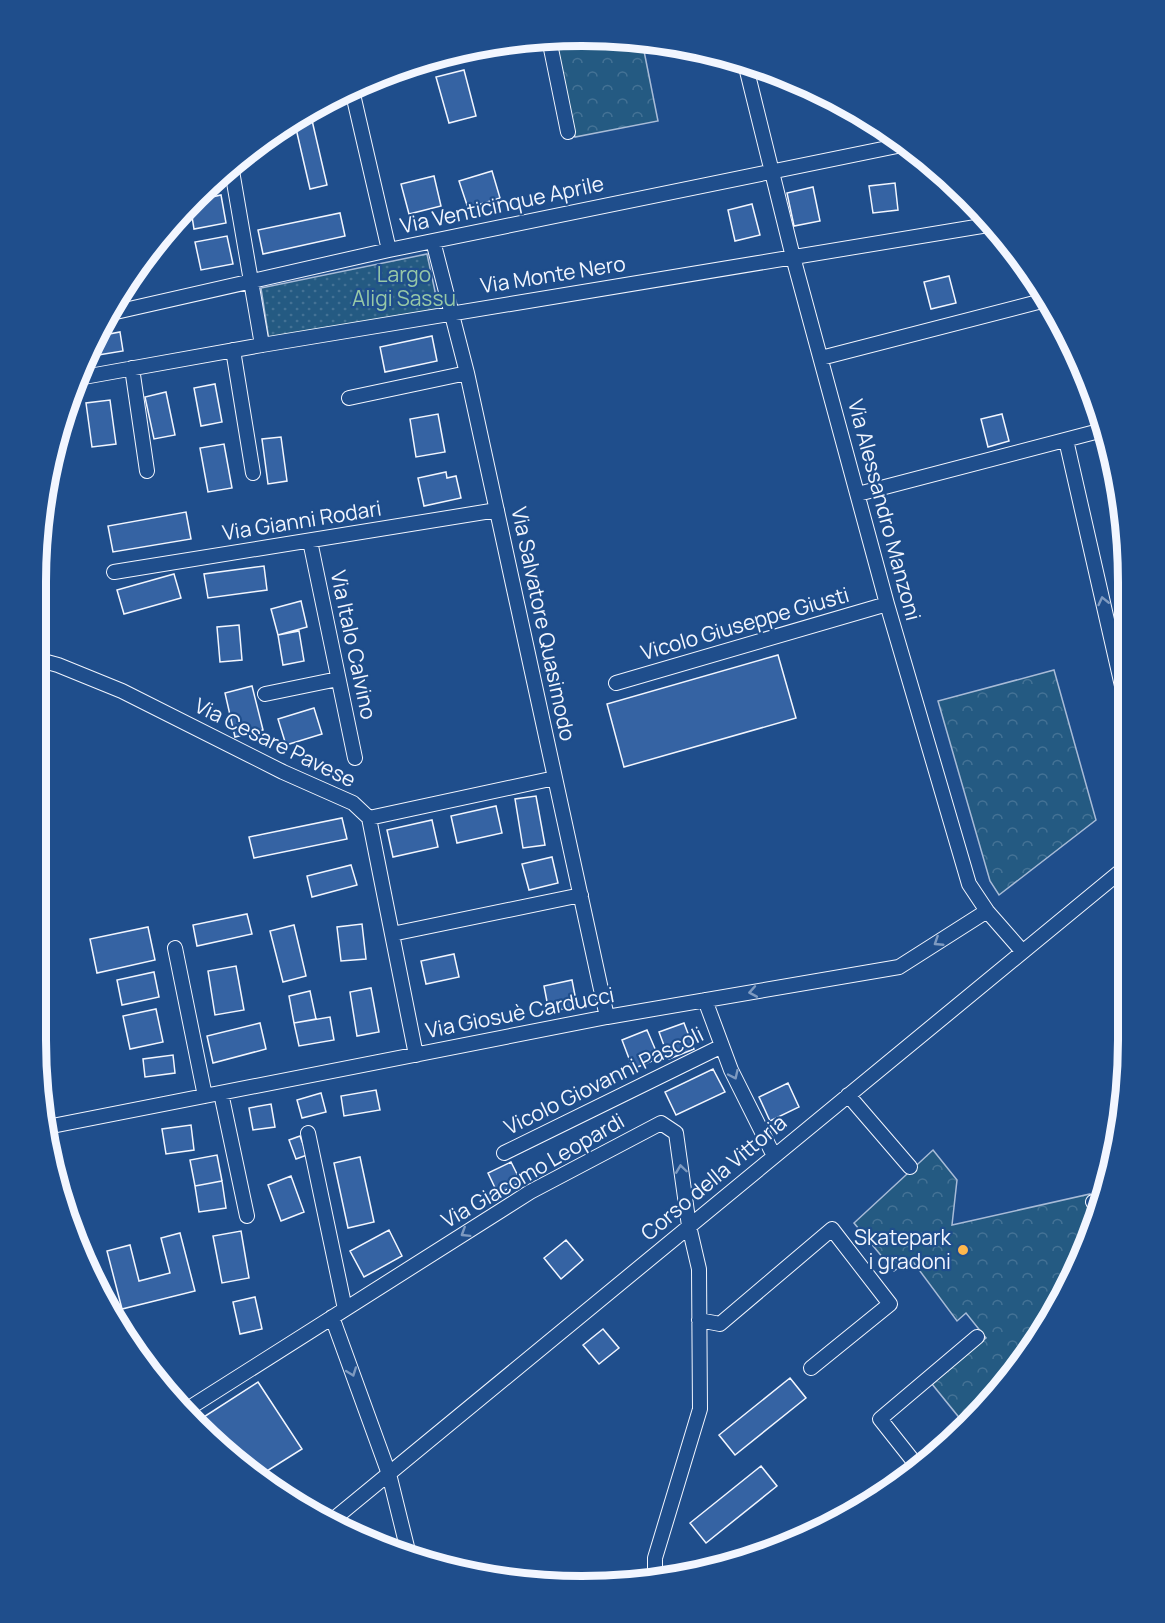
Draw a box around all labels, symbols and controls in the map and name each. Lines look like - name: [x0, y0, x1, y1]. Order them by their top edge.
- street label: Via Venticinque Aprile: [397, 169, 606, 239]
- street label: Via Monte Nero: [478, 249, 627, 299]
- park label: Largo Aligi Sassu: [352, 260, 456, 312]
- street label: Via Alessandro Manzoni: [842, 396, 928, 623]
- street label: Via Gianni Rodari: [220, 494, 383, 546]
- street label: Via Salvatore Quasimodo: [505, 504, 582, 743]
- street label: Via Italo Calvino: [325, 568, 383, 722]
- street label: Vicolo Giuseppe Giusti: [637, 580, 852, 666]
- one-way arrow: [1097, 596, 1110, 606]
- street label: Via Cesare Pavese: [190, 691, 361, 793]
- one-way arrow: [934, 935, 944, 947]
- street label: Via Giosuè Carducci: [423, 980, 616, 1044]
- one-way arrow: [748, 986, 757, 998]
- street label: Vicolo Giovanni Pascoli: [499, 1020, 708, 1141]
- one-way arrow: [726, 1068, 738, 1079]
- street label: Via Giacomo Leopardi: [436, 1106, 629, 1234]
- street label: Corso della Vittoria: [635, 1108, 792, 1246]
- one-way arrow: [675, 1164, 687, 1173]
- place label: Skatepark i gradoni: [854, 1223, 952, 1275]
- one-way arrow: [461, 1226, 471, 1238]
- marker: Skatepark i gradoni: [956, 1243, 970, 1257]
- one-way arrow: [344, 1367, 357, 1377]

